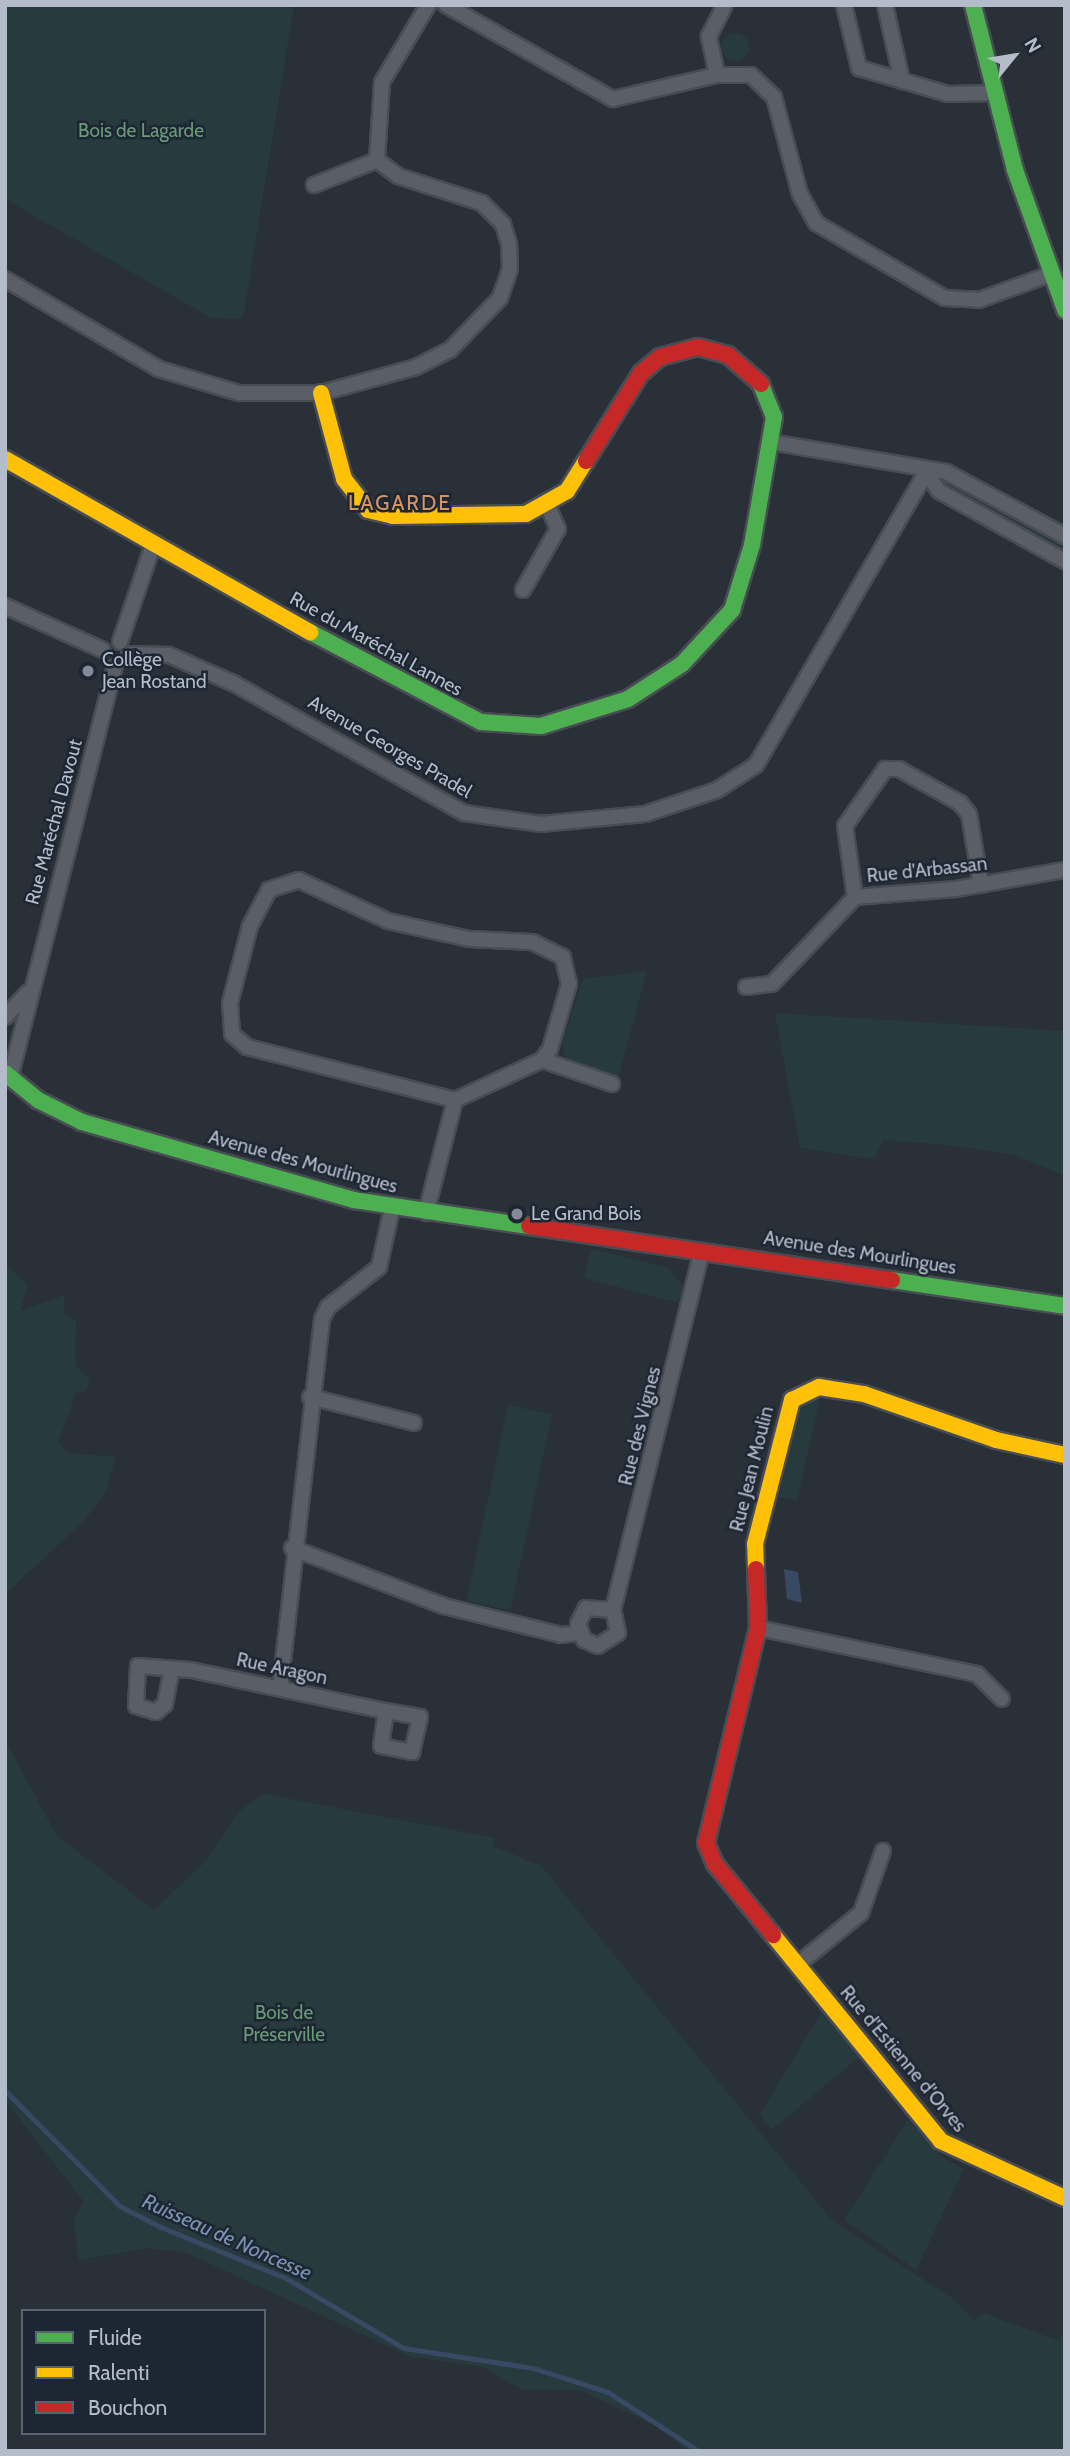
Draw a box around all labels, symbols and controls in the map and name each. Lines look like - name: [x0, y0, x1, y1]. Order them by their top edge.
- north arrow: [979, 21, 1049, 91]
- text: N: [1019, 34, 1046, 57]
- park label: Bois de Lagarde: [78, 120, 204, 142]
- district label: LAGARDE: [349, 490, 451, 516]
- street label: Rue du Maréchal Lannes: [286, 587, 466, 701]
- place label: Collège Jean Rostand: [102, 649, 206, 693]
- marker: Collège Jean Rostand: [80, 663, 96, 679]
- street label: Avenue Georges Pradel: [304, 691, 476, 803]
- street label: Rue Maréchal Davout: [21, 737, 87, 907]
- street label: Rue d'Arbassan: [866, 852, 988, 888]
- street label: Avenue des Mourlingues: [206, 1126, 400, 1198]
- place label: Le Grand Bois: [531, 1203, 641, 1225]
- marker: Le Grand Bois: [509, 1206, 525, 1222]
- street label: Avenue des Mourlingues: [762, 1227, 958, 1279]
- street label: Rue des Vignes: [614, 1364, 666, 1488]
- street label: Rue Jean Moulin: [725, 1404, 779, 1534]
- street label: Rue Aragon: [234, 1648, 330, 1690]
- street label: Rue d'Estienne d'Orves: [835, 1981, 971, 2137]
- park label: Bois de Préserville: [243, 2002, 325, 2046]
- water label: Ruisseau de Noncesse: [139, 2188, 315, 2286]
- legend: [21, 2309, 266, 2435]
- text: Fluide: [88, 2325, 142, 2350]
- text: Ralenti: [88, 2360, 149, 2385]
- text: Bouchon: [88, 2395, 167, 2420]

